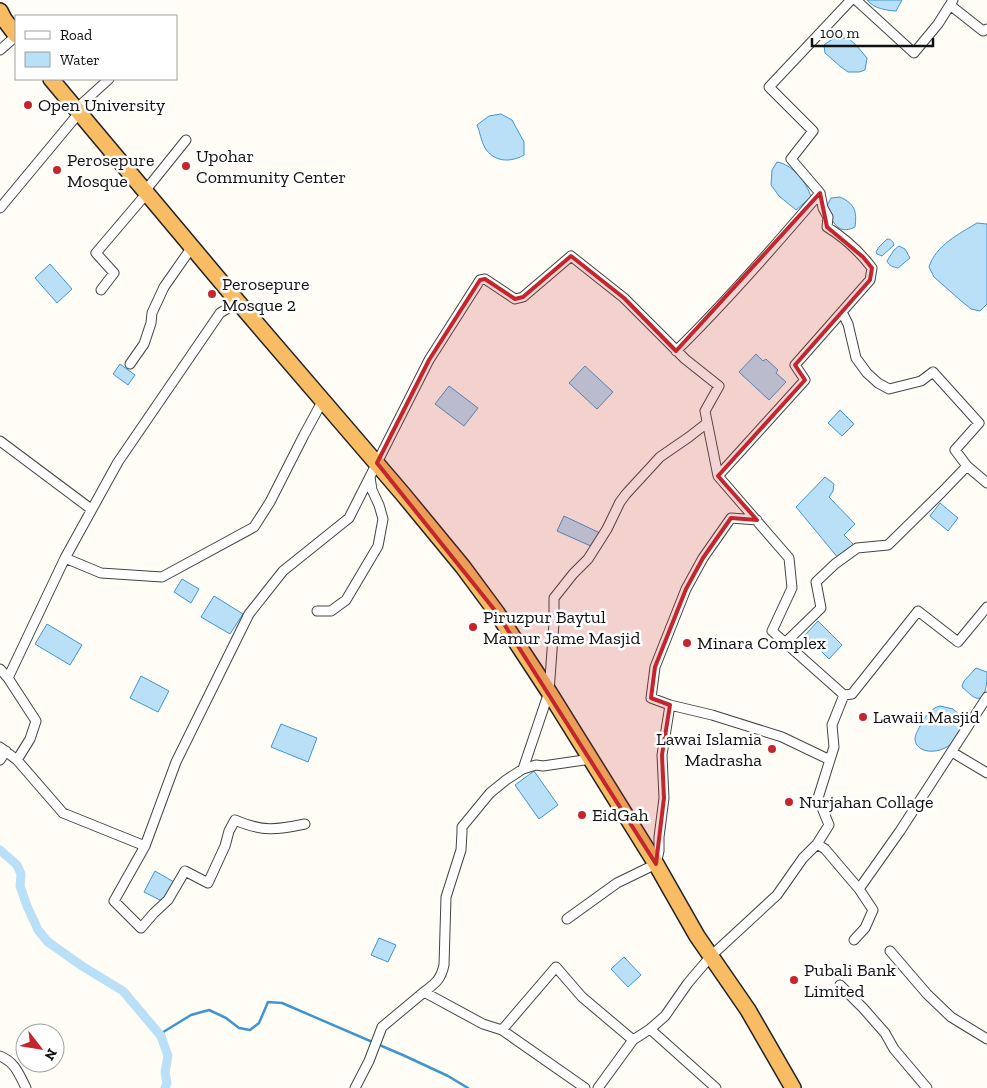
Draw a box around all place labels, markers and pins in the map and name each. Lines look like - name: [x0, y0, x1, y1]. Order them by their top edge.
- place label: Open University: [38, 94, 166, 116]
- marker: Open University: [22, 99, 34, 111]
- place label: Upohar Community Center: [196, 145, 346, 188]
- place label: Perosepure Mosque: [67, 149, 155, 192]
- marker: Upohar Community Center: [180, 160, 192, 172]
- marker: Perosepure Mosque: [51, 164, 63, 176]
- place label: Perosepure Mosque 2: [222, 273, 310, 316]
- marker: Perosepure Mosque 2: [206, 288, 218, 300]
- place label: Piruzpur Baytul Mamur Jame Masjid: [483, 606, 640, 649]
- marker: Piruzpur Baytul Mamur Jame Masjid: [467, 621, 479, 633]
- place label: Minara Complex: [697, 632, 826, 654]
- marker: Minara Complex: [681, 637, 693, 649]
- place label: Lawaii Masjid: [873, 706, 980, 728]
- marker: Lawaii Masjid: [857, 711, 869, 723]
- place label: Lawai Islamia Madrasha: [656, 728, 762, 771]
- marker: Lawai Islamia Madrasha: [766, 743, 778, 755]
- place label: Nurjahan Collage: [799, 791, 933, 813]
- marker: Nurjahan Collage: [783, 796, 795, 808]
- place label: EidGah: [592, 804, 649, 826]
- marker: EidGah: [576, 809, 588, 821]
- place label: Pubali Bank Limited: [804, 959, 897, 1002]
- marker: Pubali Bank Limited: [788, 974, 800, 986]

